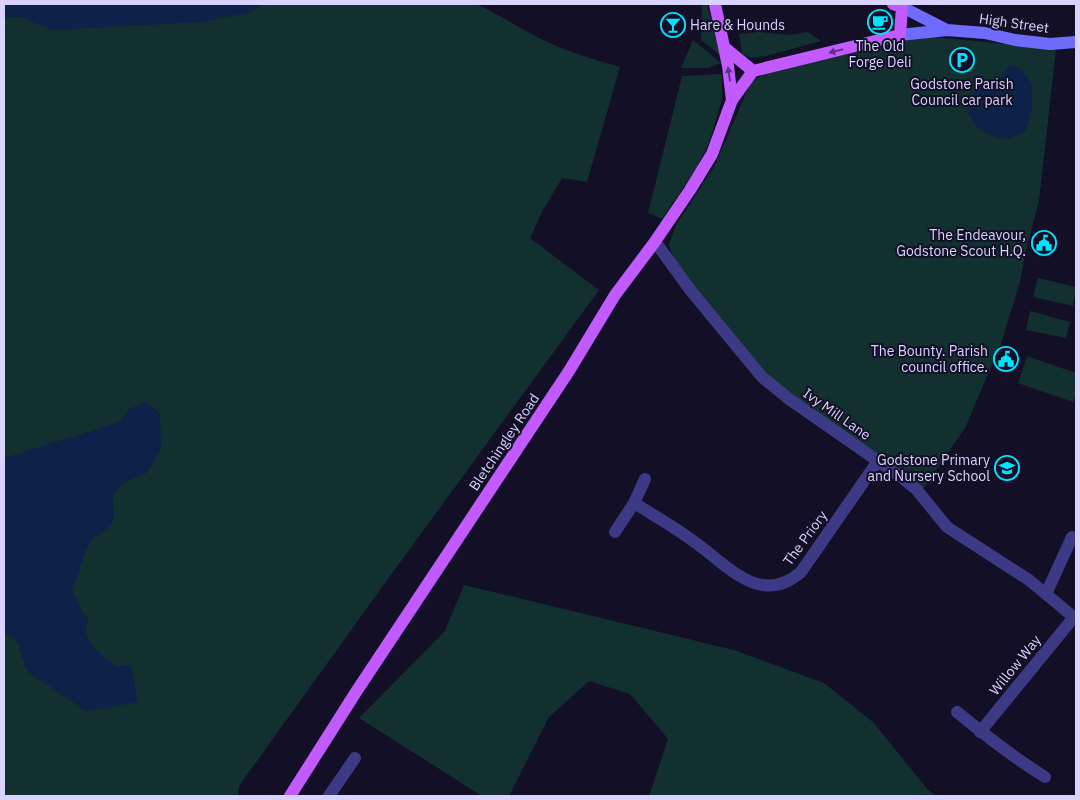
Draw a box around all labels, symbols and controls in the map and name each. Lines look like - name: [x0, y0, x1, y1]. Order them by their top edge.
- cafe icon: The Old Forge Deli: [867, 9, 893, 35]
- street label: High Street: [978, 9, 1050, 37]
- bar icon: Hare & Hounds: [660, 12, 686, 38]
- place label: Hare & Hounds: [690, 16, 785, 34]
- place label: The Old Forge Deli: [849, 37, 911, 71]
- one-way arrow: [828, 47, 843, 55]
- parking icon: Godstone Parish Council car park: [949, 47, 975, 73]
- one-way arrow: [725, 65, 733, 81]
- place label: Godstone Parish Council car park: [910, 75, 1014, 109]
- place label: The Endeavour, Godstone Scout H.Q.: [896, 226, 1026, 260]
- public building icon: The Endeavour, Godstone Scout H.Q.: [1031, 230, 1057, 256]
- place label: The Bounty. Parish council office.: [871, 342, 988, 376]
- public building icon: The Bounty. Parish council office.: [993, 346, 1019, 372]
- street label: Ivy Mill Lane: [800, 384, 875, 444]
- street label: Bletchingley Road: [465, 390, 543, 494]
- place label: Godstone Primary and Nursery School: [867, 451, 990, 485]
- school or university icon: Godstone Primary and Nursery School: [994, 455, 1020, 481]
- street label: The Priory: [779, 507, 831, 569]
- street label: Willow Way: [985, 631, 1045, 699]

